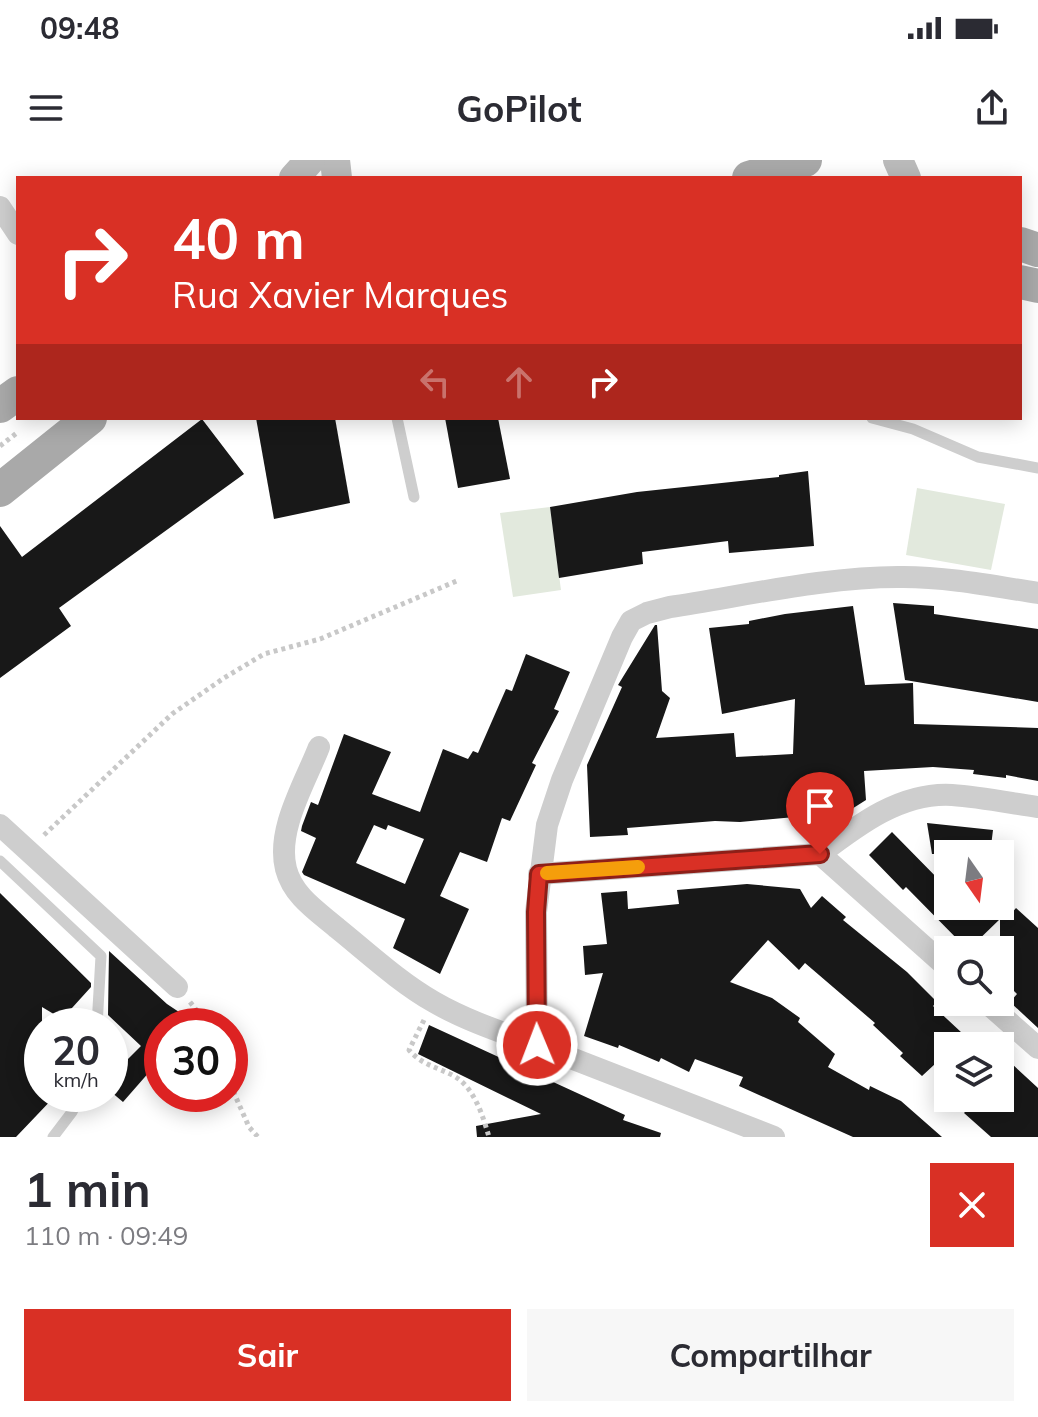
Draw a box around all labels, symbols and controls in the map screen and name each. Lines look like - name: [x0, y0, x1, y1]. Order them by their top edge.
- text: 09:48: [40, 9, 119, 47]
- icon: menu: [24, 86, 68, 130]
- text: GoPilot: [456, 86, 582, 131]
- icon: share: [970, 86, 1014, 130]
- text: 40 m: [172, 203, 305, 273]
- icon: right: [40, 208, 144, 312]
- text: Rua Xavier Marques: [172, 272, 508, 317]
- icon: left: [413, 360, 457, 404]
- icon: ahead: [497, 360, 541, 404]
- icon: right: [581, 360, 625, 404]
- pin: [786, 772, 854, 854]
- icon: arrive: [798, 784, 842, 828]
- north arrow: [934, 840, 1014, 920]
- map controls: [934, 840, 1014, 1112]
- button: search: [934, 936, 1014, 1016]
- position arrow: [495, 1003, 579, 1087]
- speed limit sign: 30: [144, 1008, 248, 1112]
- text: 20: [52, 1025, 100, 1075]
- button: layers: [934, 1032, 1014, 1112]
- text: km/h: [53, 1067, 99, 1092]
- text: 1 min: [24, 1159, 151, 1219]
- button: close: [930, 1163, 1014, 1247]
- text: 110 m · 09:49: [24, 1219, 188, 1252]
- button: Sair: [24, 1309, 511, 1401]
- button: Compartilhar: [527, 1309, 1014, 1401]

